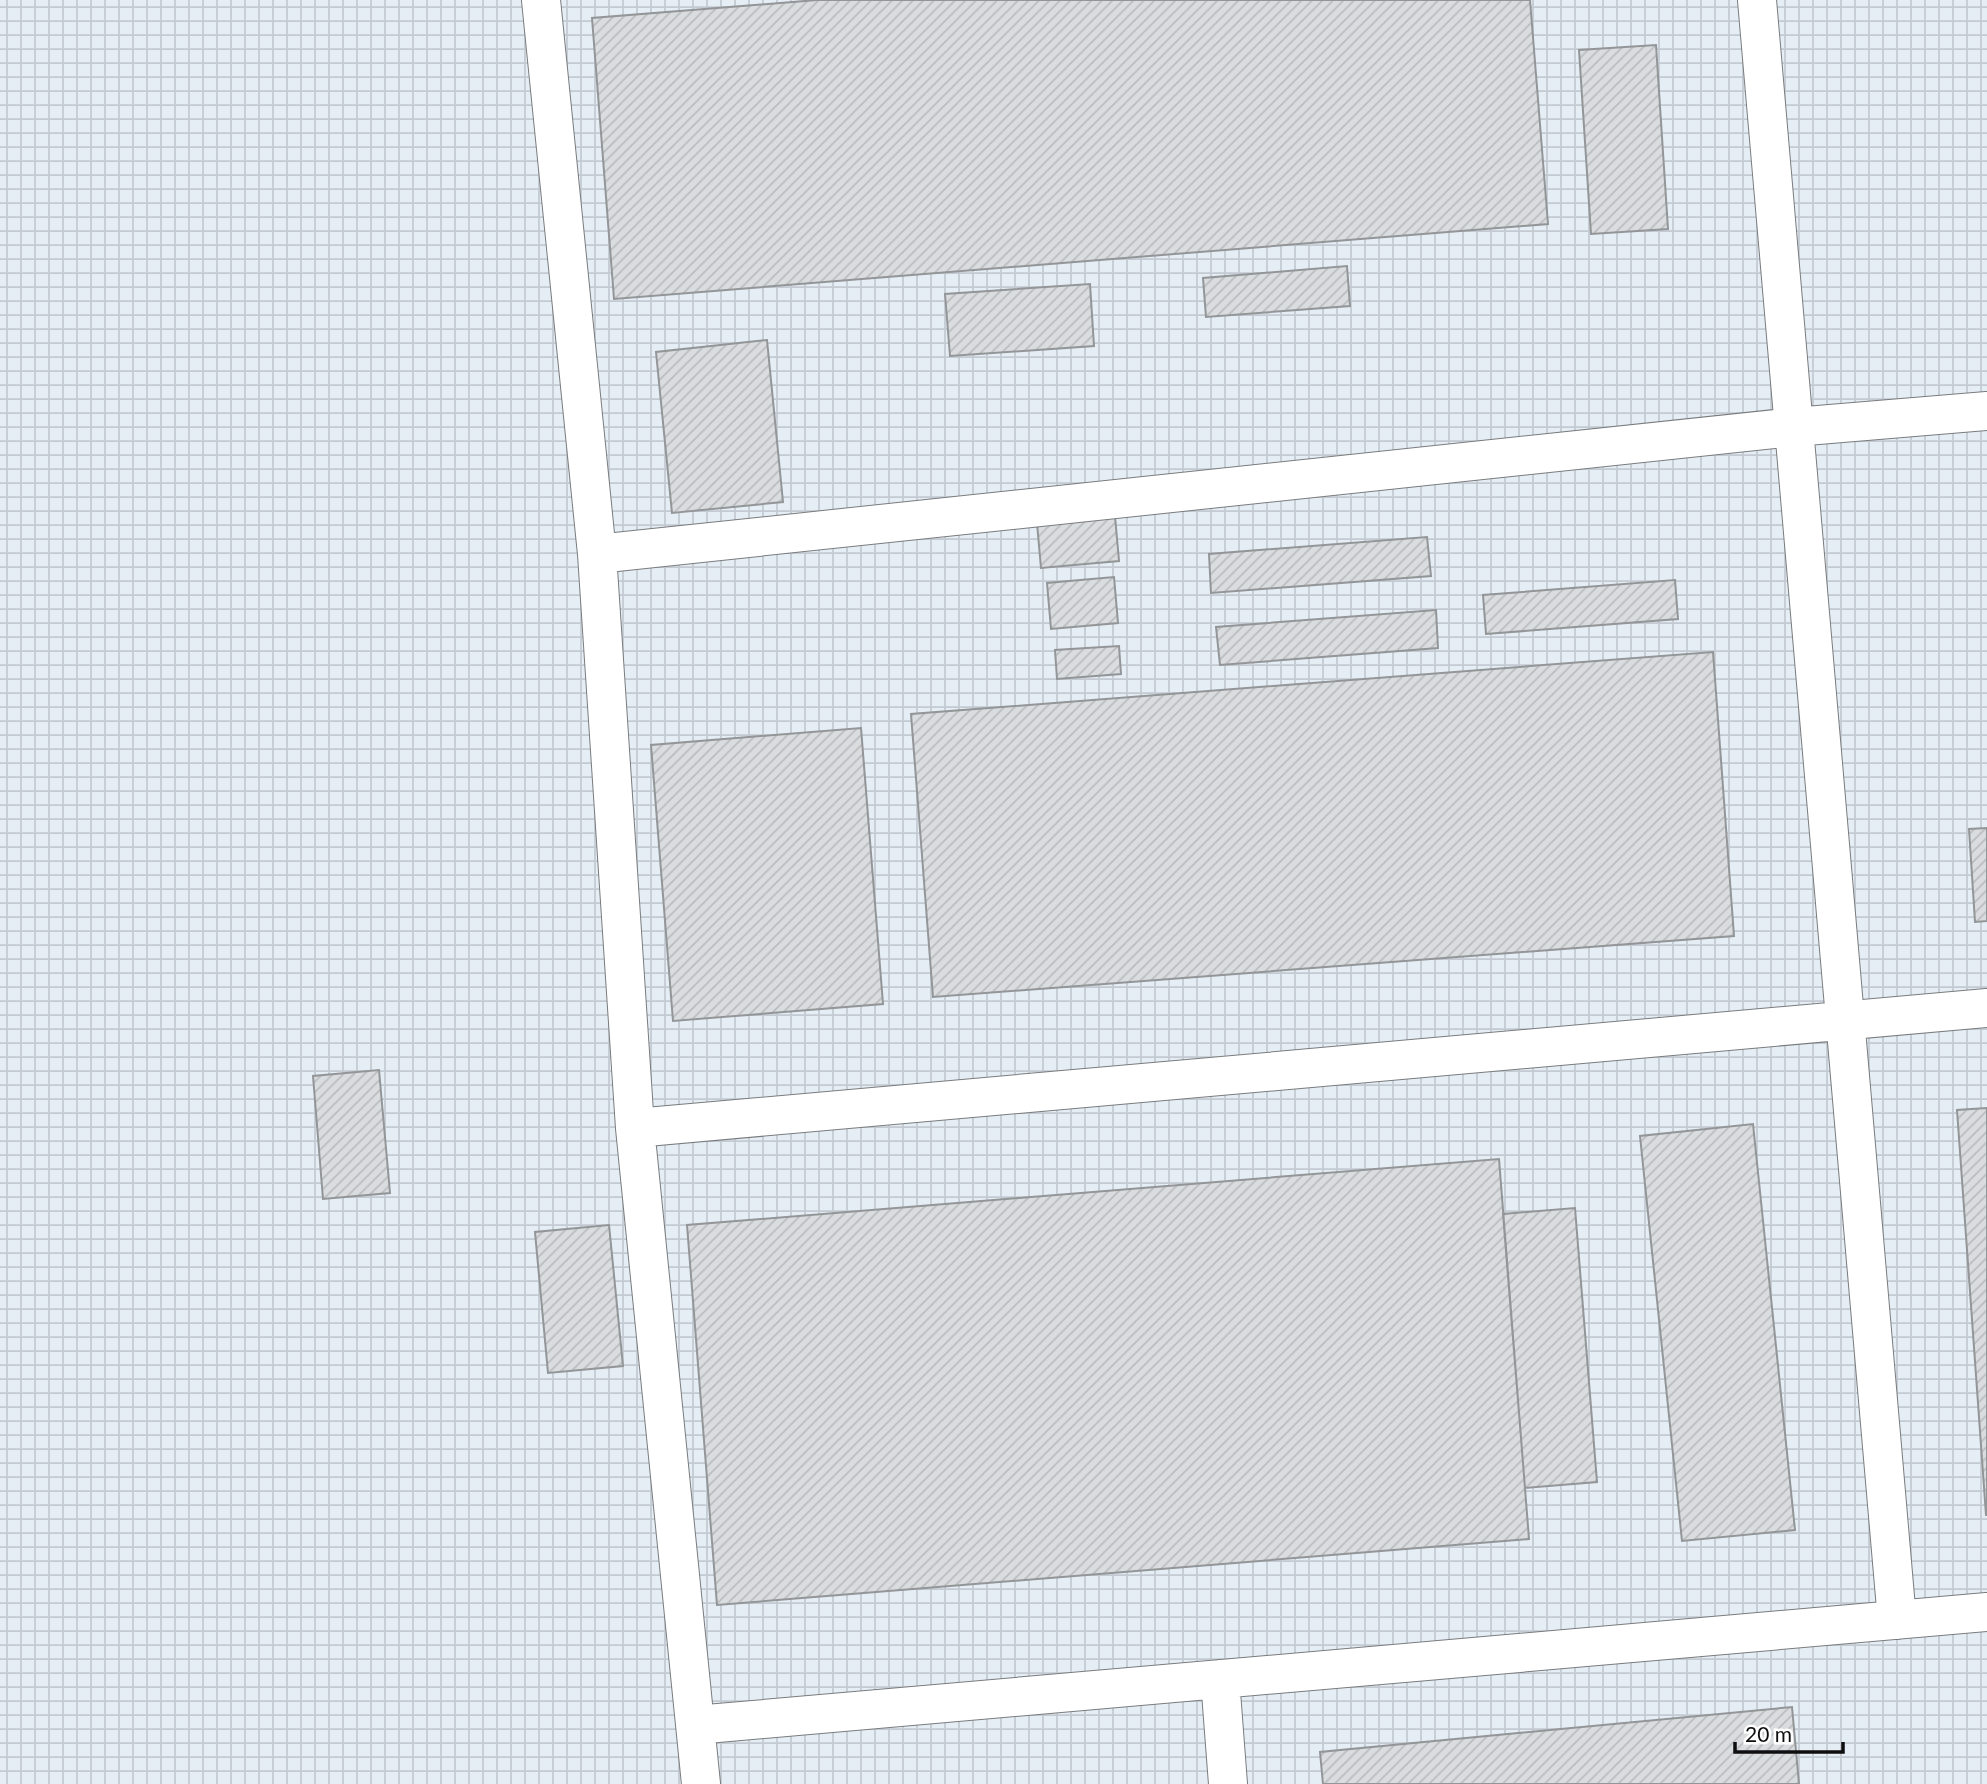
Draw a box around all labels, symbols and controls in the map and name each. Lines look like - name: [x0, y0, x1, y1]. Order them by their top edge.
- scale bar: [1735, 1710, 1843, 1754]
- text: 20 m: [1745, 1721, 1792, 1746]

